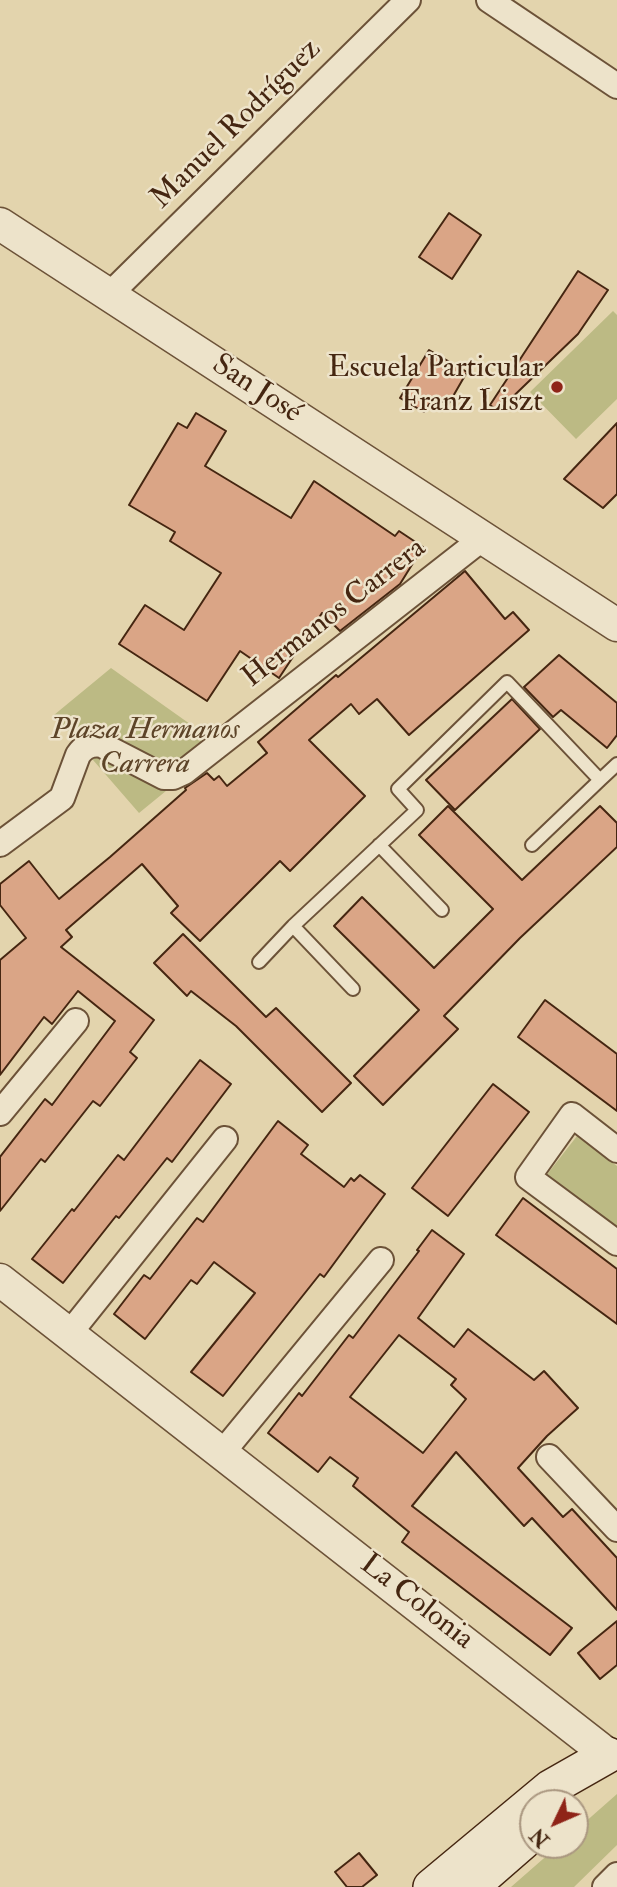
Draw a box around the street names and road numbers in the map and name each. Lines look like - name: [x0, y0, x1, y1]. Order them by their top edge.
- street label: Manuel Rodríguez: [144, 32, 330, 218]
- street label: San José: [204, 348, 308, 432]
- street label: Hermanos Carrera: [236, 531, 434, 697]
- street label: La Colonia: [352, 1547, 480, 1659]

